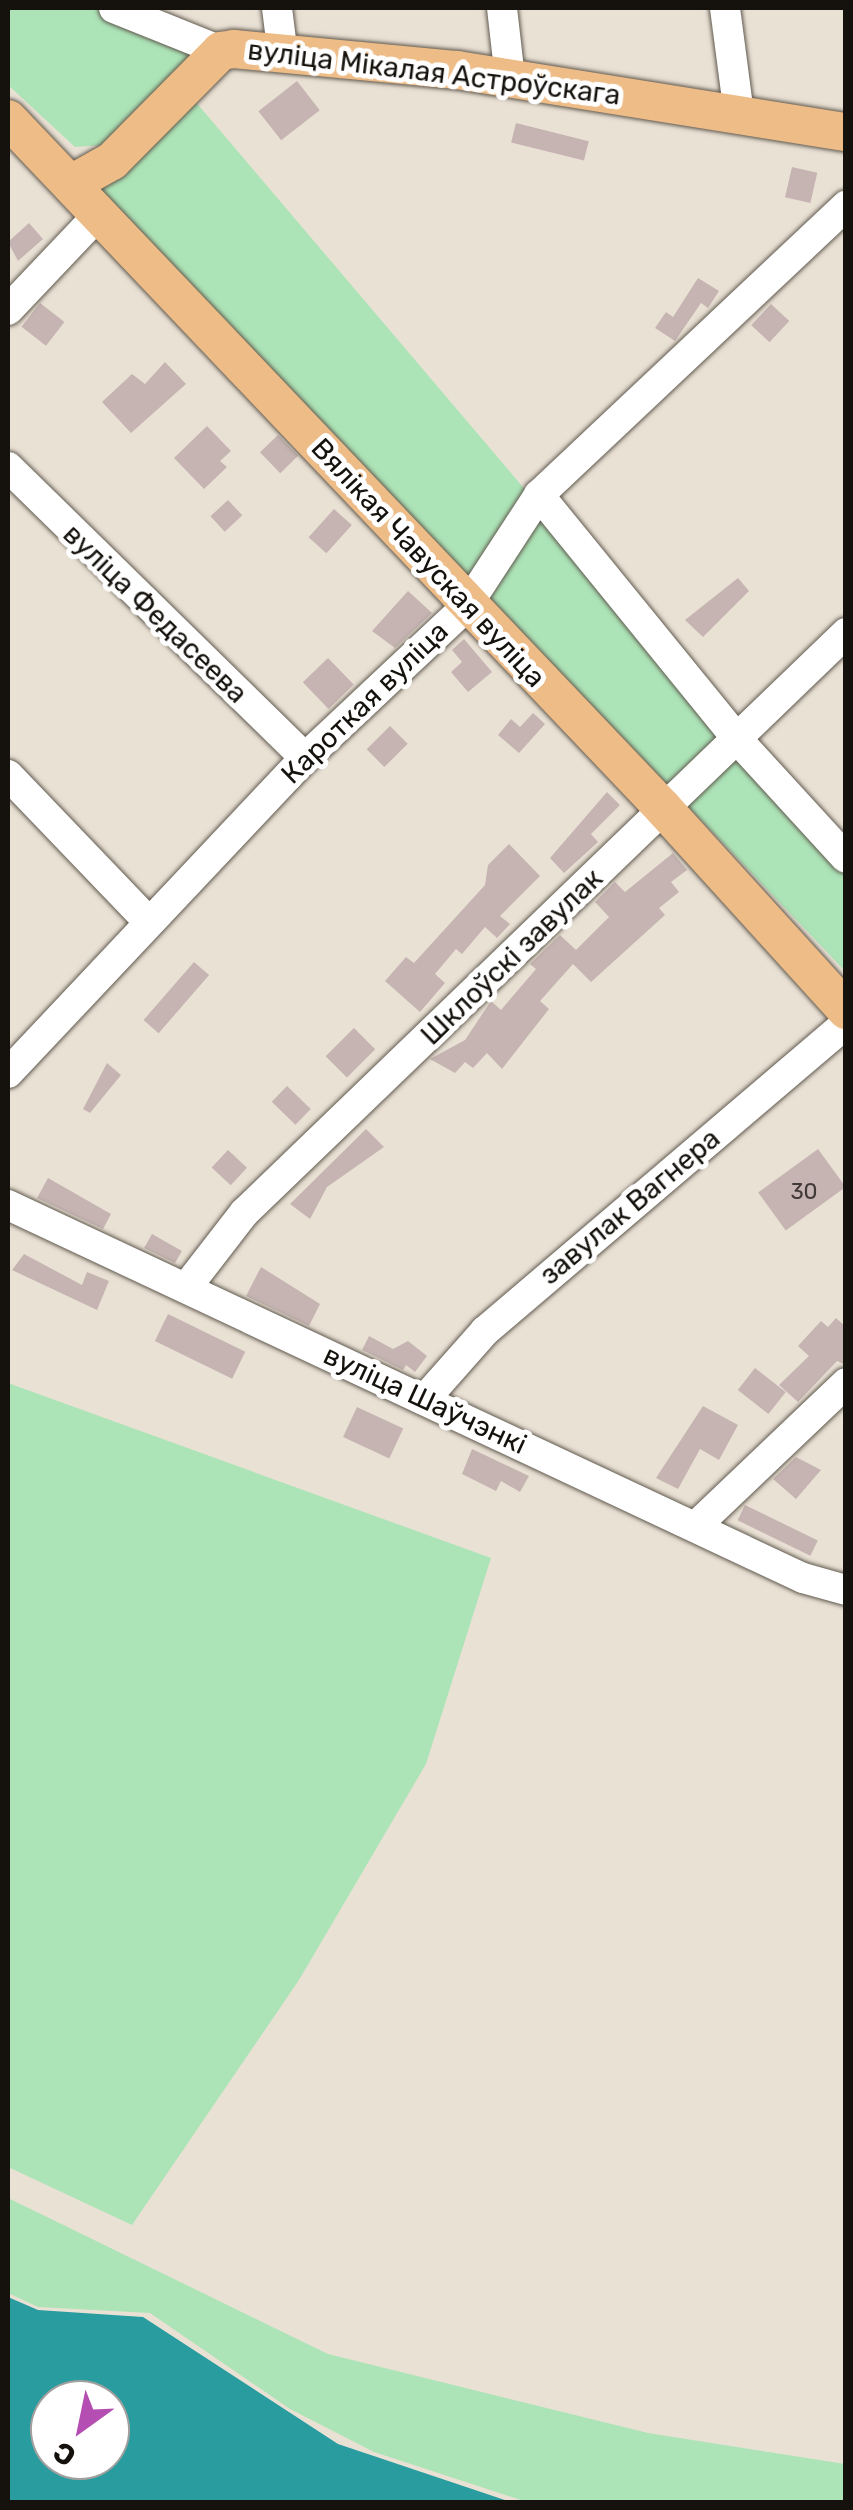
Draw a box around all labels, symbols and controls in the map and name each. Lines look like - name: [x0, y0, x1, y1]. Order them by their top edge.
- street label: вуліца Мікалая Астроўскага: [246, 33, 622, 113]
- street label: Вялікая Чавуская вуліца: [304, 432, 552, 694]
- street label: вуліца Федасеева: [56, 518, 254, 710]
- street label: Кароткая вуліца: [275, 615, 455, 791]
- street label: Шклоўскі завулак: [414, 862, 610, 1052]
- street label: завулак Вагнера: [533, 1122, 727, 1292]
- house number: 30: [790, 1179, 818, 1205]
- street label: вуліца Шаўчэнкі: [318, 1338, 532, 1462]
- north arrow: [30, 2380, 130, 2480]
- text: С: [47, 2435, 82, 2473]

